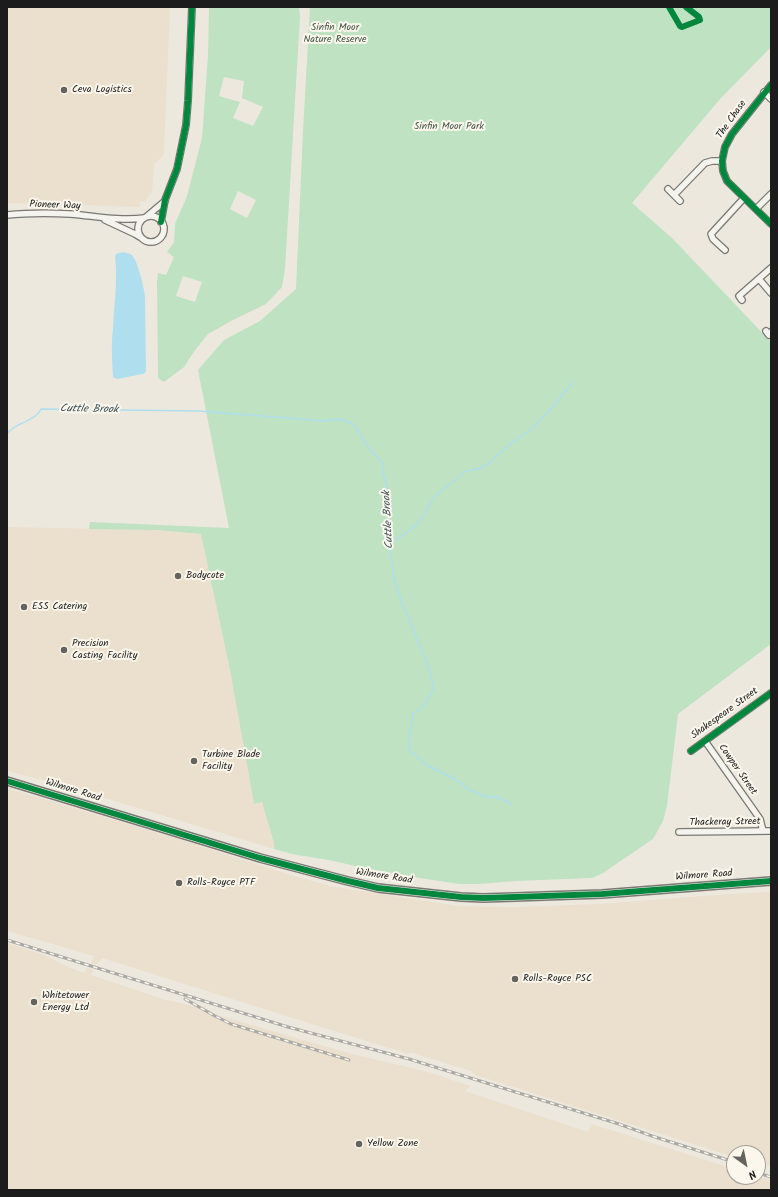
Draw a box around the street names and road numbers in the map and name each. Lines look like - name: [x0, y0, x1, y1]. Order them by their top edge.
- street label: The Chase: [714, 99, 750, 141]
- street label: Pioneer Way: [29, 199, 81, 213]
- street label: Shakespeare Street: [689, 686, 761, 742]
- street label: Cowper Street: [715, 742, 759, 798]
- street label: Wilmore Road: [44, 777, 102, 805]
- street label: Thackeray Street: [689, 816, 761, 830]
- street label: Wilmore Road: [355, 867, 413, 887]
- street label: Wilmore Road: [675, 868, 733, 884]

